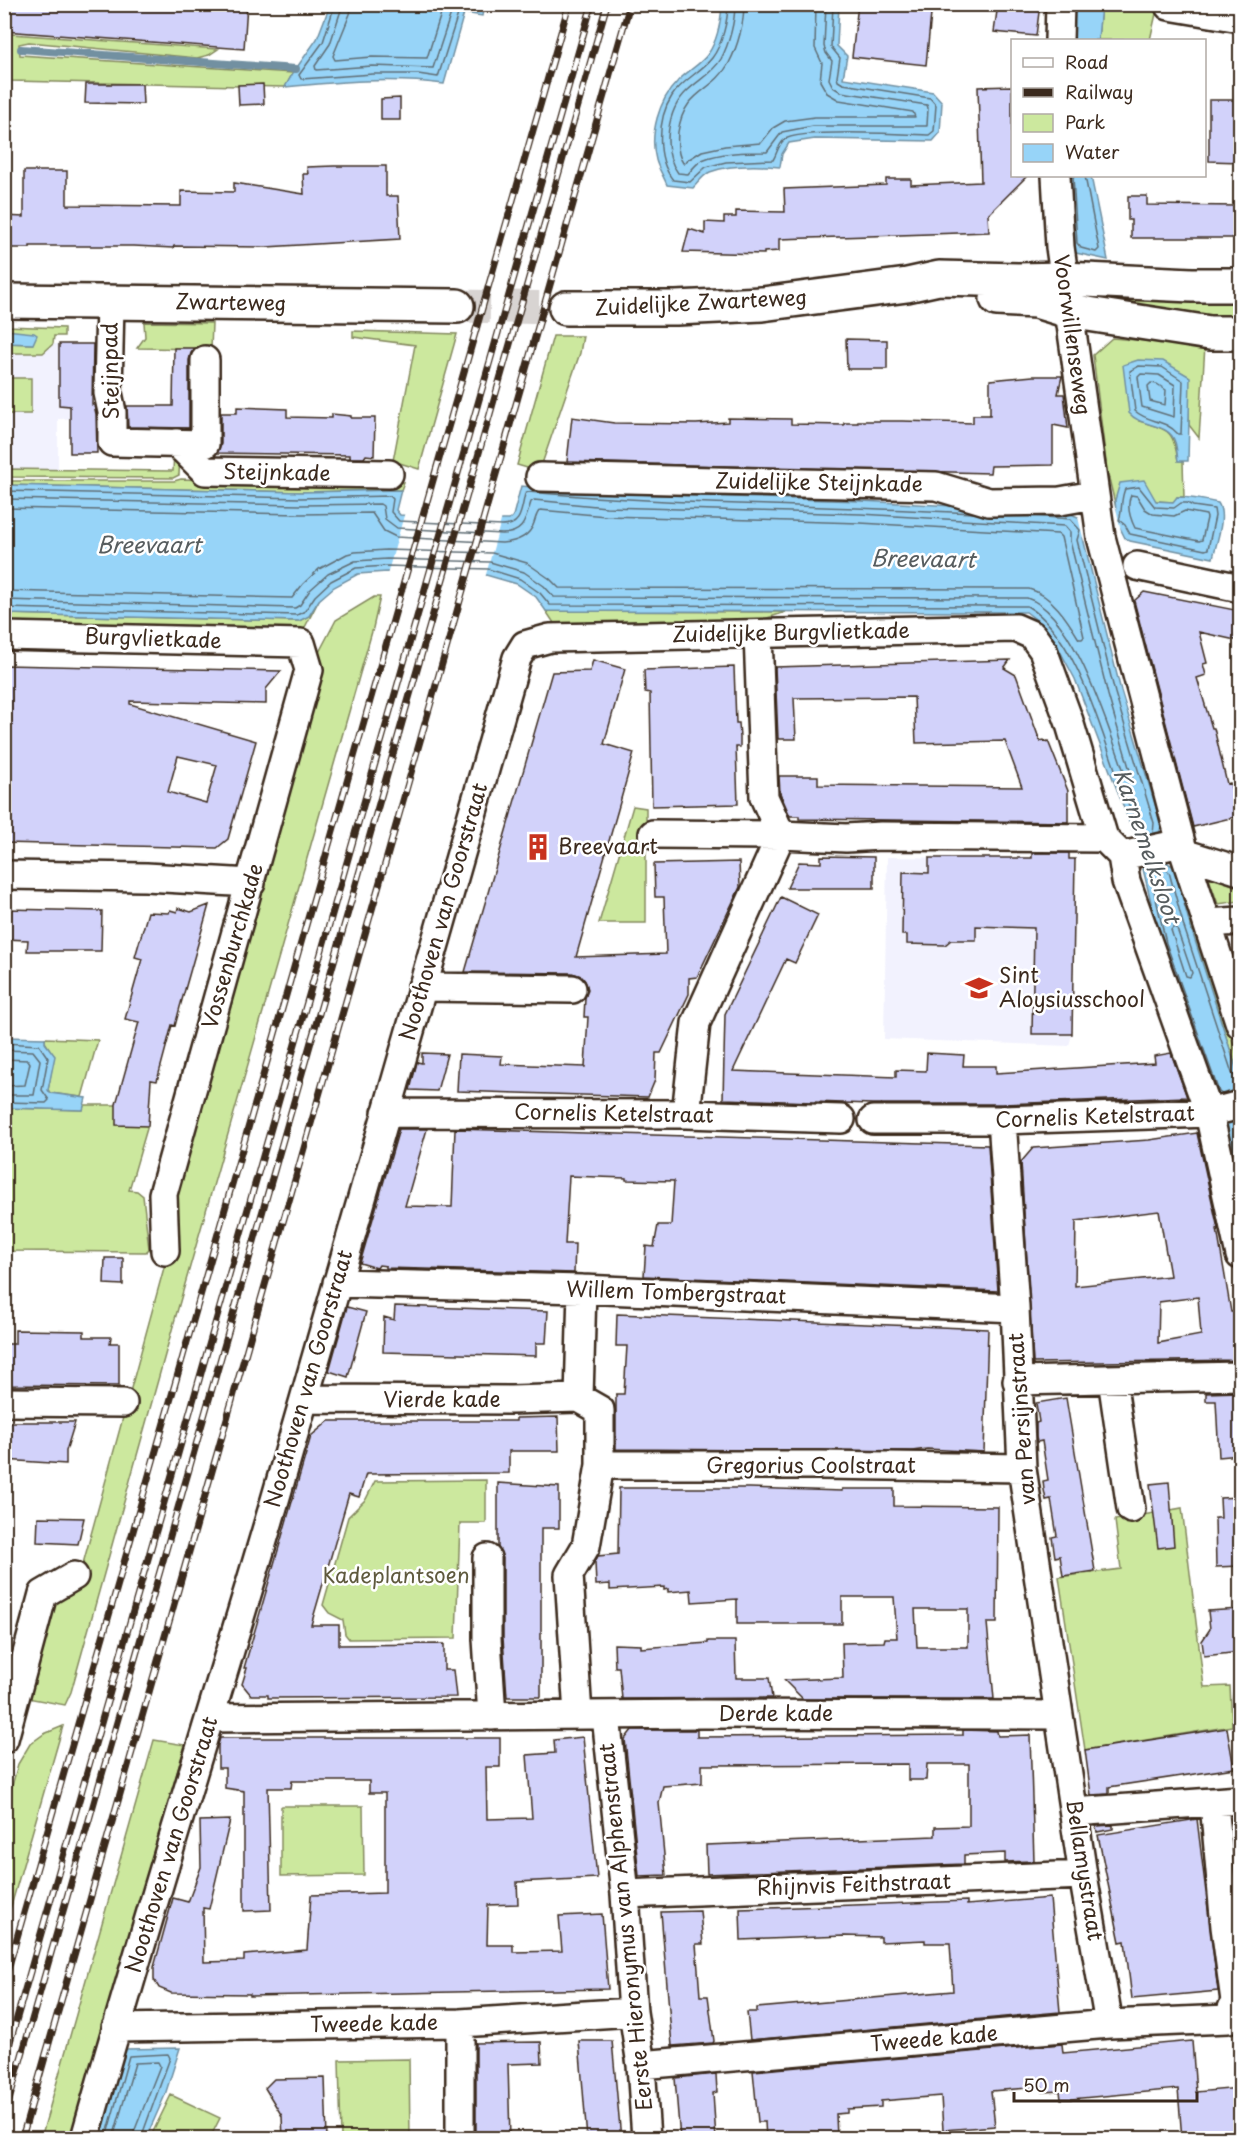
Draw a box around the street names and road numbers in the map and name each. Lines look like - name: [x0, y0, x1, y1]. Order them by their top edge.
- street label: Voorwillenseweg: [1047, 252, 1101, 417]
- street label: Zuidelijke Zwarteweg: [594, 279, 808, 323]
- street label: Zwarteweg: [175, 284, 287, 318]
- street label: Steijnpad: [92, 322, 126, 420]
- street label: Steijnkade: [223, 454, 331, 488]
- street label: Zuidelijke Steijnkade: [715, 463, 923, 499]
- street label: Zuidelijke Burgvlietkade: [672, 613, 910, 649]
- street label: Burgvlietkade: [84, 619, 222, 655]
- street label: Noothoven van Goorstraat: [390, 779, 494, 1044]
- street label: Vossenburchkade: [192, 859, 270, 1032]
- street label: Cornelis Ketelstraat: [514, 1094, 714, 1130]
- street label: Cornelis Ketelstraat: [995, 1096, 1195, 1134]
- street label: Noothoven van Goorstraat: [255, 1246, 359, 1511]
- street label: Willem Tombergstraat: [565, 1271, 787, 1311]
- street label: van Persijnstraat: [998, 1332, 1042, 1506]
- street label: Vierde kade: [383, 1382, 501, 1414]
- street label: Gregorius Coolstraat: [706, 1448, 916, 1480]
- street label: Derde kade: [719, 1696, 833, 1728]
- street label: Noothoven van Goorstraat: [116, 1712, 224, 1977]
- street label: Eerste Hieronymus van Alphenstraat: [589, 1742, 659, 2113]
- street label: Bellamystraat: [1059, 1797, 1113, 1943]
- street label: Rhijnvis Feithstraat: [756, 1864, 951, 1902]
- street label: Tweede kade: [310, 2005, 438, 2039]
- street label: Tweede kade: [869, 2015, 999, 2059]

